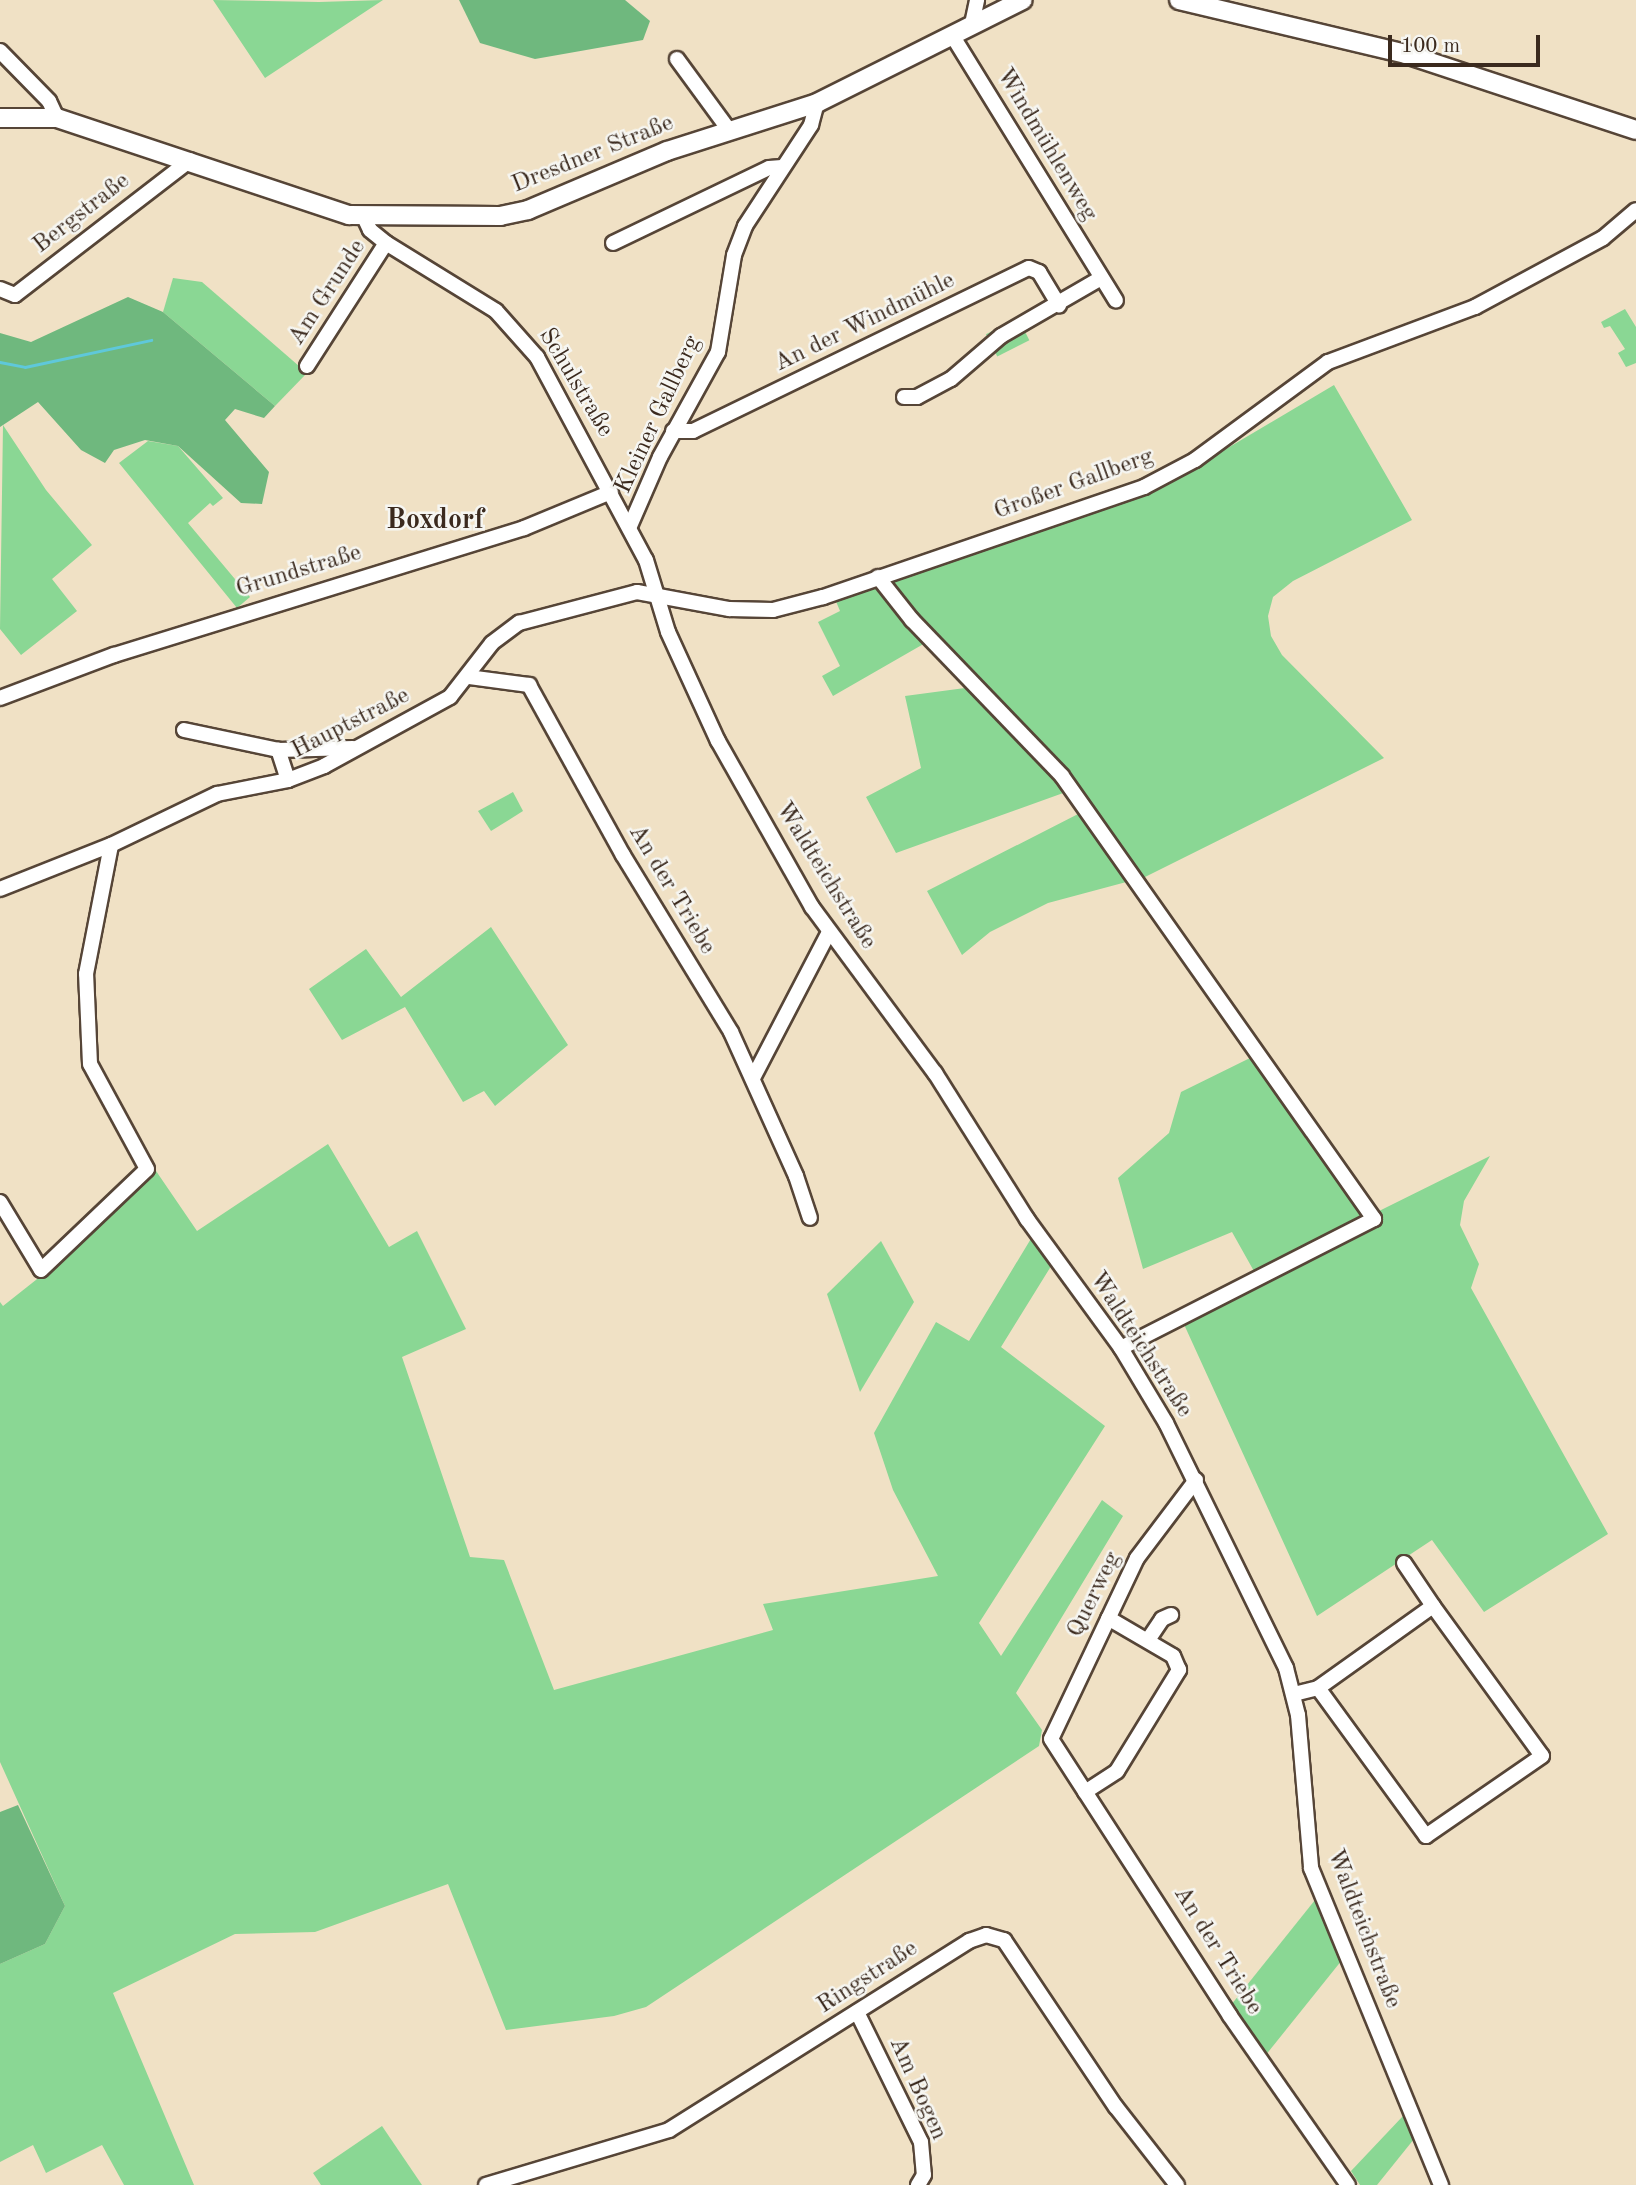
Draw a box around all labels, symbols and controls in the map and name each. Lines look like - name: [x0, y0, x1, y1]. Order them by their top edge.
- scale bar: [1391, 21, 1543, 65]
- text: 100 m: [1401, 36, 1460, 57]
- street label: Windmühlenweg: [989, 63, 1103, 227]
- street label: Dresdner Straße: [508, 109, 678, 201]
- street label: Bergstraße: [28, 167, 136, 261]
- street label: Am Grunde: [283, 235, 373, 351]
- street label: An der Windmühle: [770, 267, 960, 379]
- street label: Schulstraße: [531, 323, 619, 443]
- street label: Kleiner Gallberg: [610, 331, 708, 499]
- street label: Großer Gallberg: [990, 443, 1158, 527]
- district label: Boxdorf: [386, 504, 484, 538]
- street label: Grundstraße: [233, 539, 365, 605]
- street label: Hauptstraße: [287, 682, 415, 766]
- street label: Waldteichstraße: [768, 797, 882, 955]
- street label: An der Triebe: [621, 820, 721, 960]
- street label: Waldteichstraße: [1082, 1267, 1198, 1423]
- street label: Querweg: [1062, 1547, 1128, 1643]
- street label: Waldteichstraße: [1319, 1845, 1407, 2013]
- street label: An der Triebe: [1166, 1881, 1268, 2021]
- street label: Ringstraße: [812, 1935, 924, 2021]
- street label: Am Bogen: [882, 2033, 952, 2145]

